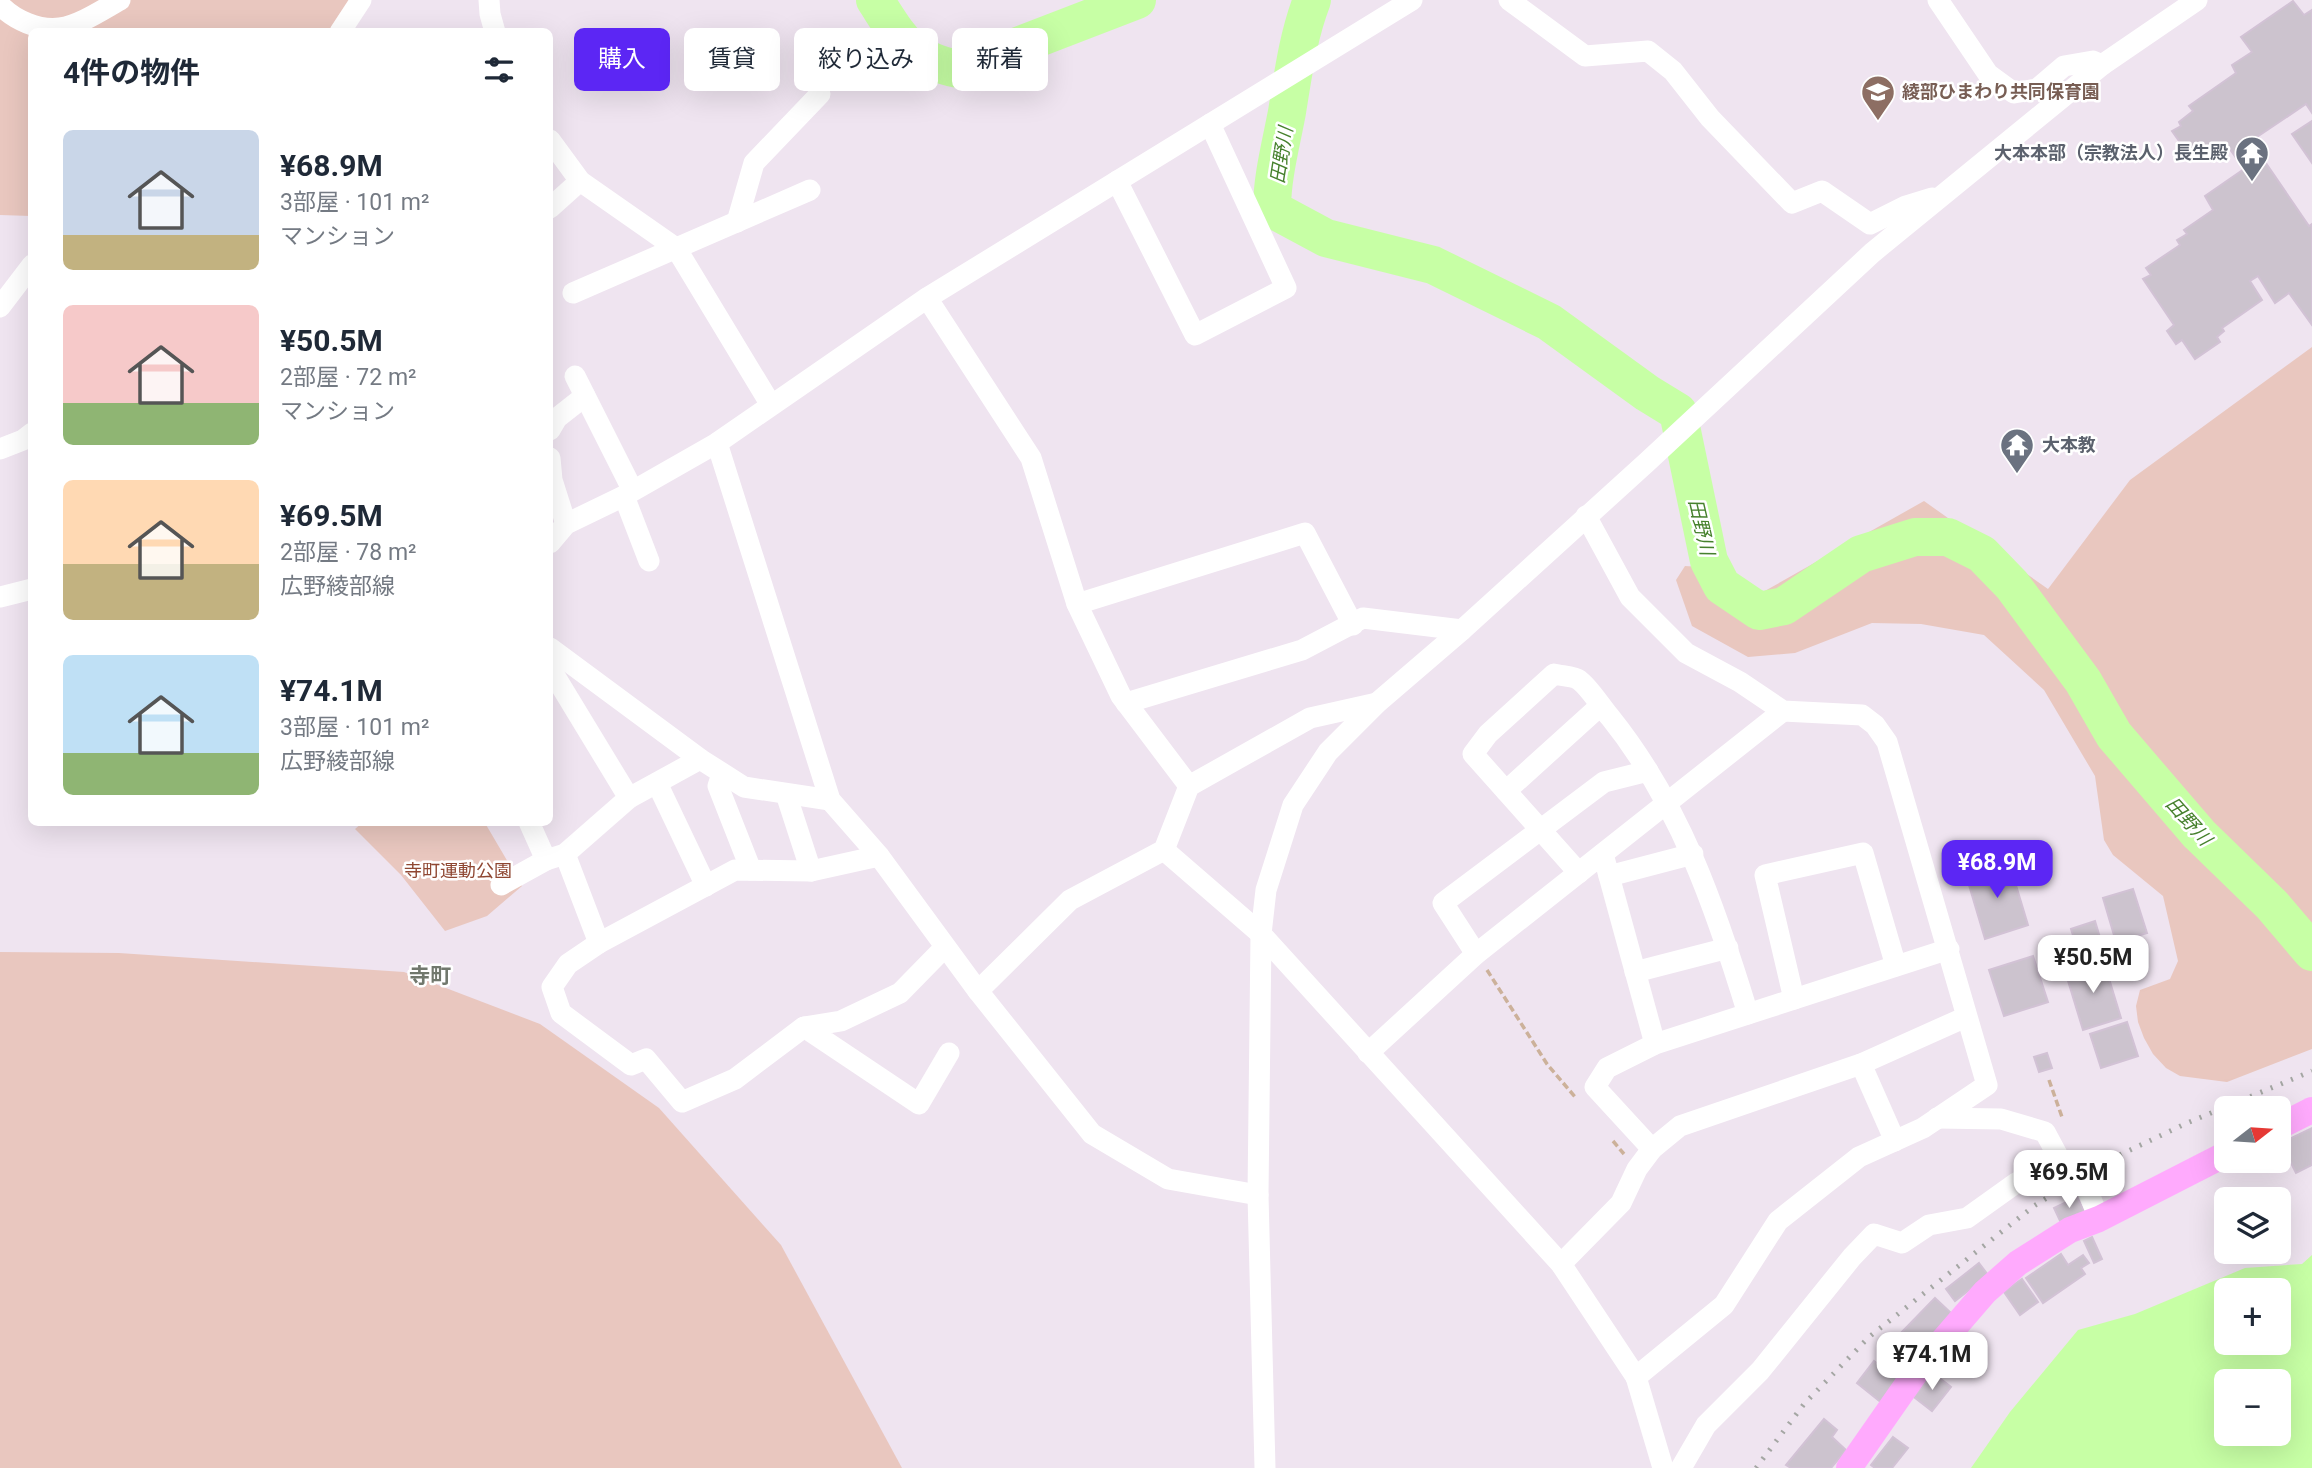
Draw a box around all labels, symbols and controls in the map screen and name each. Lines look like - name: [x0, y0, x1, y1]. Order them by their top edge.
- chip: 購入: [574, 28, 670, 91]
- chip: 賃貸: [684, 28, 780, 91]
- chip: 絞り込み: [794, 28, 938, 91]
- chip: 新着: [952, 28, 1048, 91]
- icon: filters: [480, 51, 518, 89]
- text: 4件の物件: [63, 55, 200, 90]
- school or university icon: 綾部ひまわり共同保育園: [1859, 73, 1897, 122]
- place label: 綾部ひまわり共同保育園: [1902, 81, 2100, 102]
- water label: 田野川: [1266, 123, 1298, 185]
- temple icon: 大本本部（宗教法人）長生殿: [2233, 134, 2271, 183]
- place label: 大本本部（宗教法人）長生殿: [1994, 142, 2228, 163]
- text: ¥68.9M: [280, 148, 383, 183]
- icon: home: [119, 158, 203, 242]
- text: 3部屋 · 101 m²: [280, 189, 429, 216]
- text: マンション: [280, 223, 395, 250]
- text: ¥50.5M: [280, 323, 383, 358]
- icon: home: [119, 333, 203, 417]
- text: 2部屋 · 72 m²: [280, 364, 417, 391]
- text: マンション: [280, 398, 395, 425]
- temple icon: 大本教: [1998, 426, 2036, 475]
- place label: 大本教: [2042, 434, 2096, 455]
- water label: 田野川: [1684, 497, 1720, 559]
- text: ¥69.5M: [280, 498, 383, 533]
- icon: home: [119, 508, 203, 592]
- text: 2部屋 · 78 m²: [280, 539, 417, 566]
- text: 広野綾部線: [280, 573, 395, 600]
- text: ¥74.1M: [280, 673, 383, 708]
- icon: home: [119, 683, 203, 767]
- text: 3部屋 · 101 m²: [280, 714, 429, 741]
- text: 広野綾部線: [280, 748, 395, 775]
- water label: 田野川: [2161, 792, 2218, 852]
- pin: ¥68.9M: [1940, 841, 2054, 900]
- text: ¥68.9M: [1958, 849, 2036, 876]
- park label: 寺町運動公園: [404, 860, 512, 881]
- pin: ¥50.5M: [2036, 936, 2150, 995]
- text: ¥50.5M: [2054, 944, 2132, 971]
- district label: 寺町: [409, 964, 451, 988]
- north arrow: [2214, 1096, 2291, 1172]
- map controls: [2214, 1096, 2291, 1446]
- pin: ¥69.5M: [2012, 1150, 2126, 1210]
- text: ¥69.5M: [2030, 1159, 2108, 1186]
- button: layers: [2214, 1187, 2291, 1264]
- button: +: [2214, 1278, 2291, 1355]
- pin: ¥74.1M: [1875, 1332, 1989, 1392]
- text: ¥74.1M: [1893, 1341, 1971, 1368]
- button: −: [2214, 1369, 2291, 1446]

